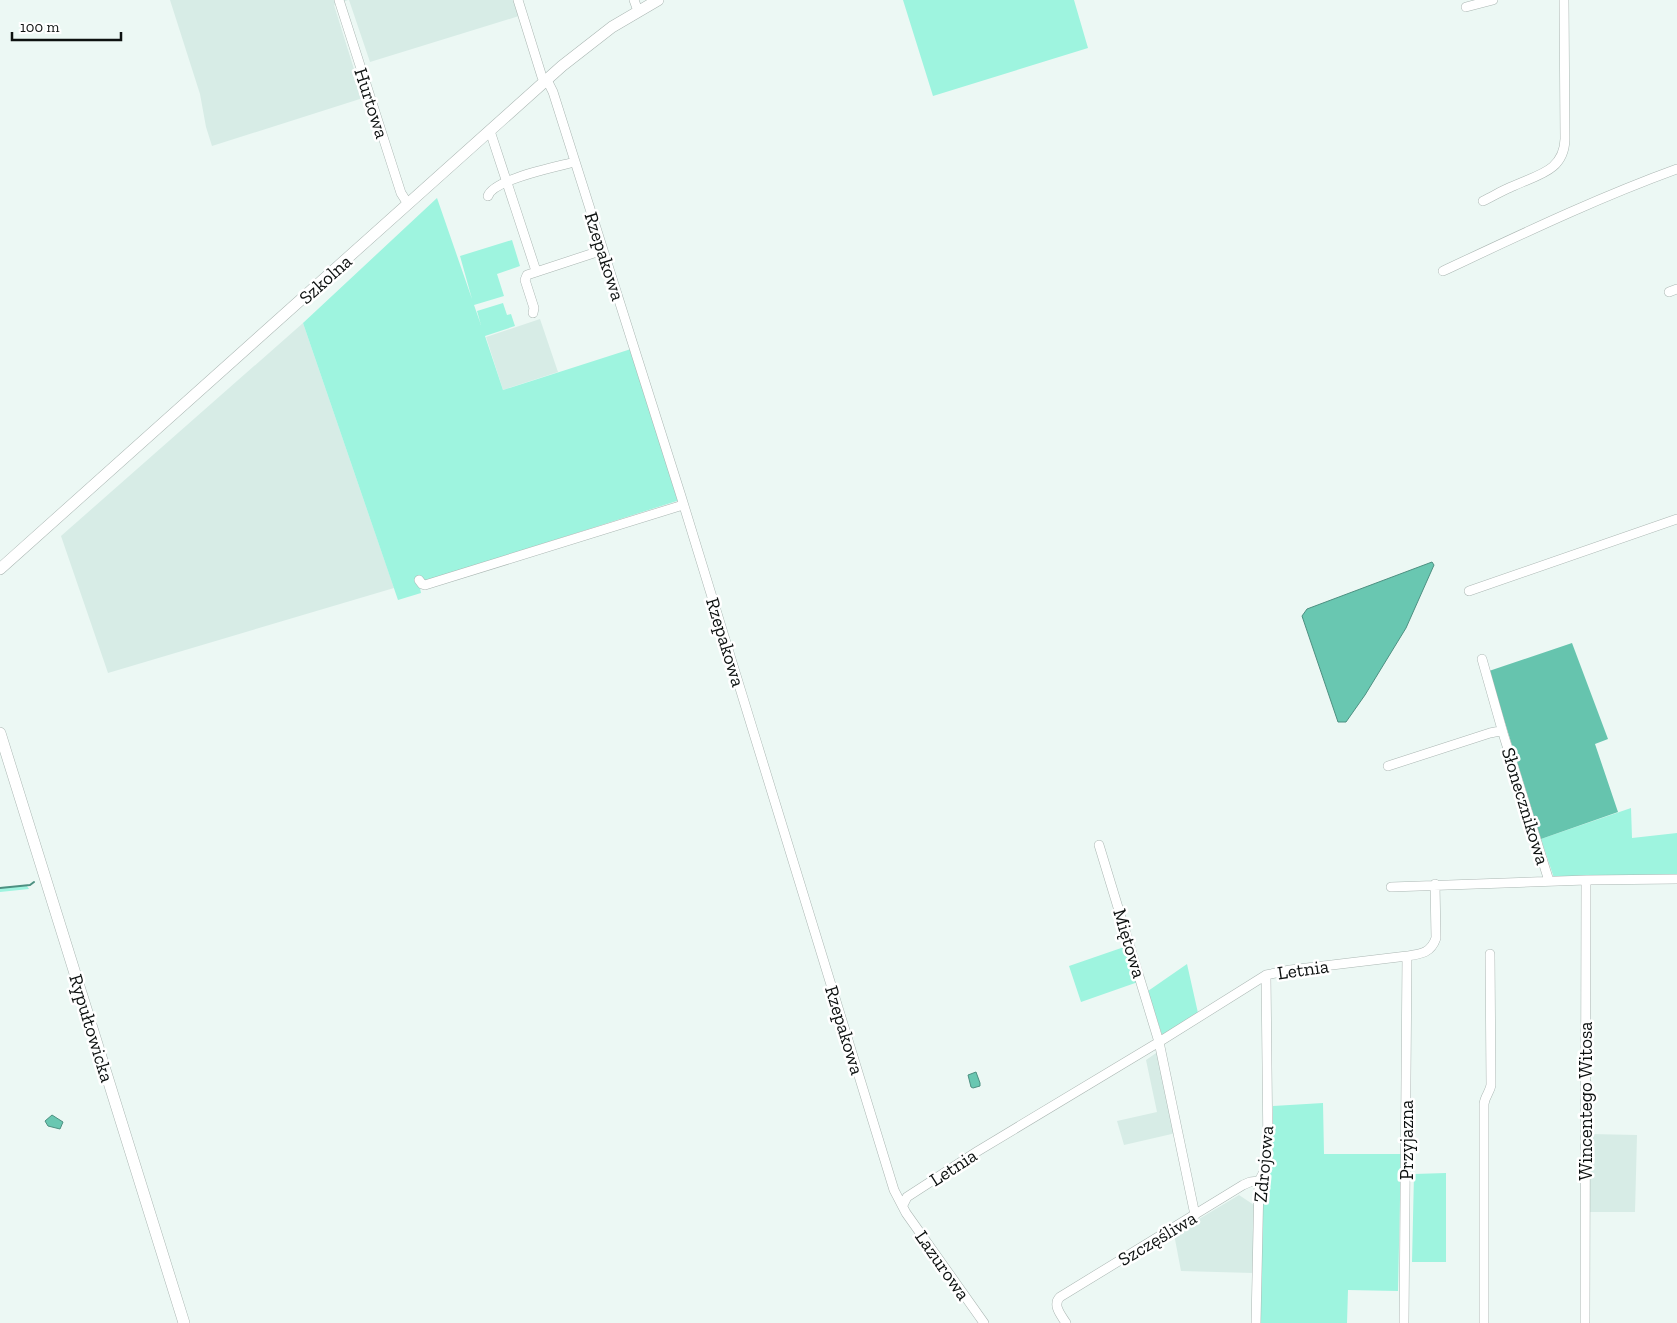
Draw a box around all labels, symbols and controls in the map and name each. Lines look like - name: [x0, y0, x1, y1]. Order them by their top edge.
- scale bar: [12, 10, 121, 42]
- text: 100 m: [20, 18, 59, 36]
- street label: Hurtowa: [349, 65, 394, 141]
- street label: Rzepakowa: [579, 209, 630, 303]
- street label: Szkolna: [294, 250, 357, 309]
- street label: Rzepakowa: [701, 595, 750, 689]
- street label: Słonecznikowa: [1497, 745, 1554, 868]
- street label: Miętowa: [1108, 906, 1151, 981]
- street label: Letnia: [1276, 955, 1330, 984]
- street label: Rypułtowicka: [64, 971, 119, 1085]
- street label: Rzepakowa: [820, 983, 869, 1077]
- street label: Wincentego Witosa: [1574, 1021, 1597, 1181]
- street label: Przyjazna: [1395, 1100, 1418, 1180]
- street label: Zdrojowa: [1249, 1125, 1278, 1204]
- street label: Letnia: [925, 1144, 981, 1191]
- street label: Szczęśliwa: [1114, 1206, 1201, 1271]
- street label: Lazurowa: [910, 1226, 975, 1305]

